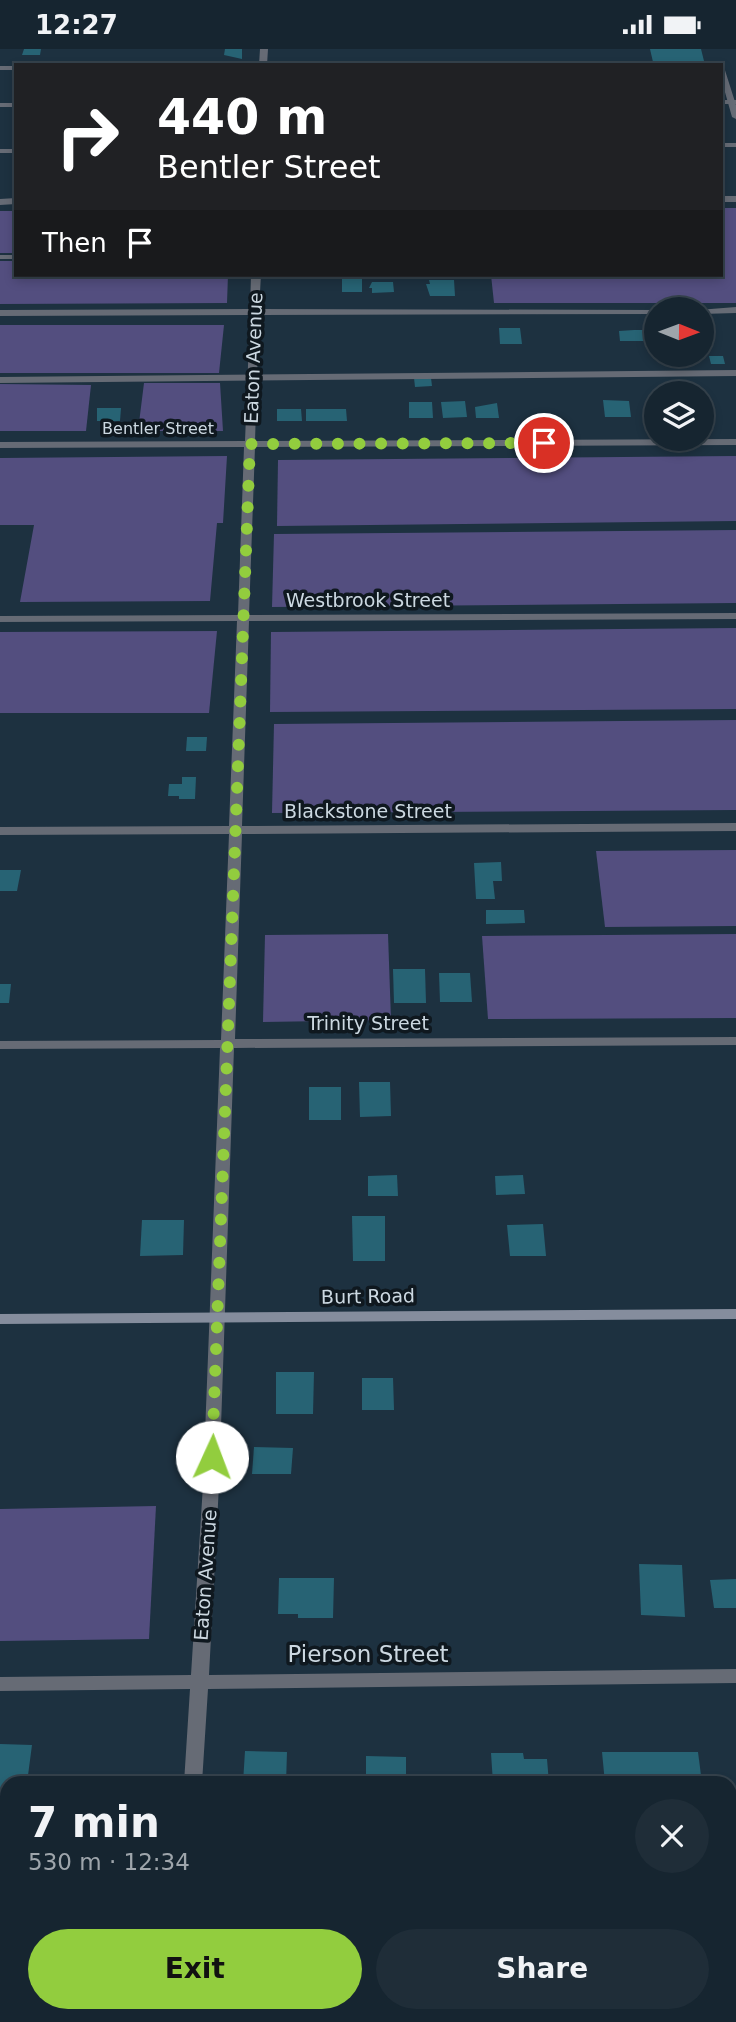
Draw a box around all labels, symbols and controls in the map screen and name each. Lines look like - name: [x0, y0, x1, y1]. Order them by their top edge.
- text: 12:27: [35, 10, 118, 40]
- text: 440 m: [157, 89, 327, 146]
- icon: right: [42, 91, 133, 182]
- text: Bentler Street: [157, 148, 381, 186]
- icon: arrive: [121, 224, 159, 262]
- text: Then: [42, 228, 107, 258]
- street label: Eaton Avenue: [240, 292, 266, 424]
- north arrow: [644, 297, 714, 367]
- map controls: [644, 297, 714, 451]
- button: layers: [644, 381, 714, 451]
- pin: [514, 413, 574, 473]
- street label: Bentler Street: [102, 419, 214, 438]
- icon: arrive: [525, 424, 563, 462]
- street label: Westbrook Street: [286, 589, 450, 611]
- street label: Blackstone Street: [284, 800, 452, 822]
- street label: Trinity Street: [306, 1012, 429, 1034]
- street label: Burt Road: [321, 1284, 415, 1308]
- position arrow: [175, 1420, 249, 1494]
- street label: Eaton Avenue: [189, 1509, 221, 1641]
- street label: Pierson Street: [287, 1641, 449, 1667]
- text: 7 min: [28, 1798, 160, 1847]
- button: close: [635, 1799, 709, 1873]
- text: 530 m · 12:34: [28, 1849, 190, 1875]
- button: Exit: [28, 1929, 362, 2009]
- button: Share: [376, 1929, 709, 2009]

